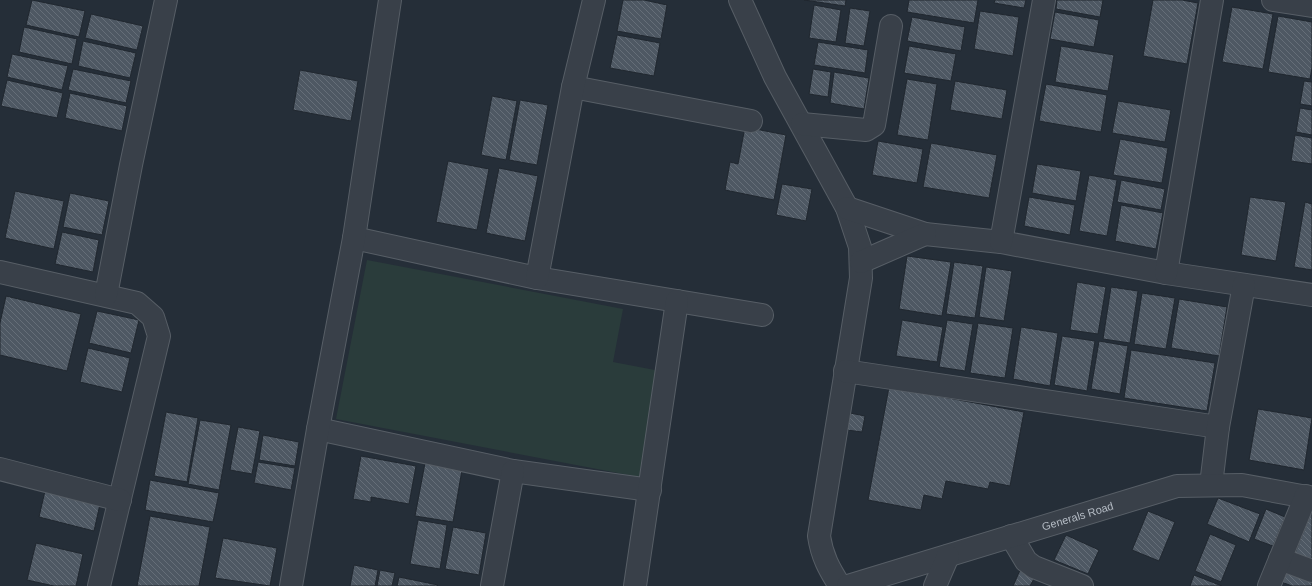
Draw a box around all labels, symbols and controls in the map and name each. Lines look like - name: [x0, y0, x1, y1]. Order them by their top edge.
- street label: Generals Road: [1040, 500, 1115, 533]

